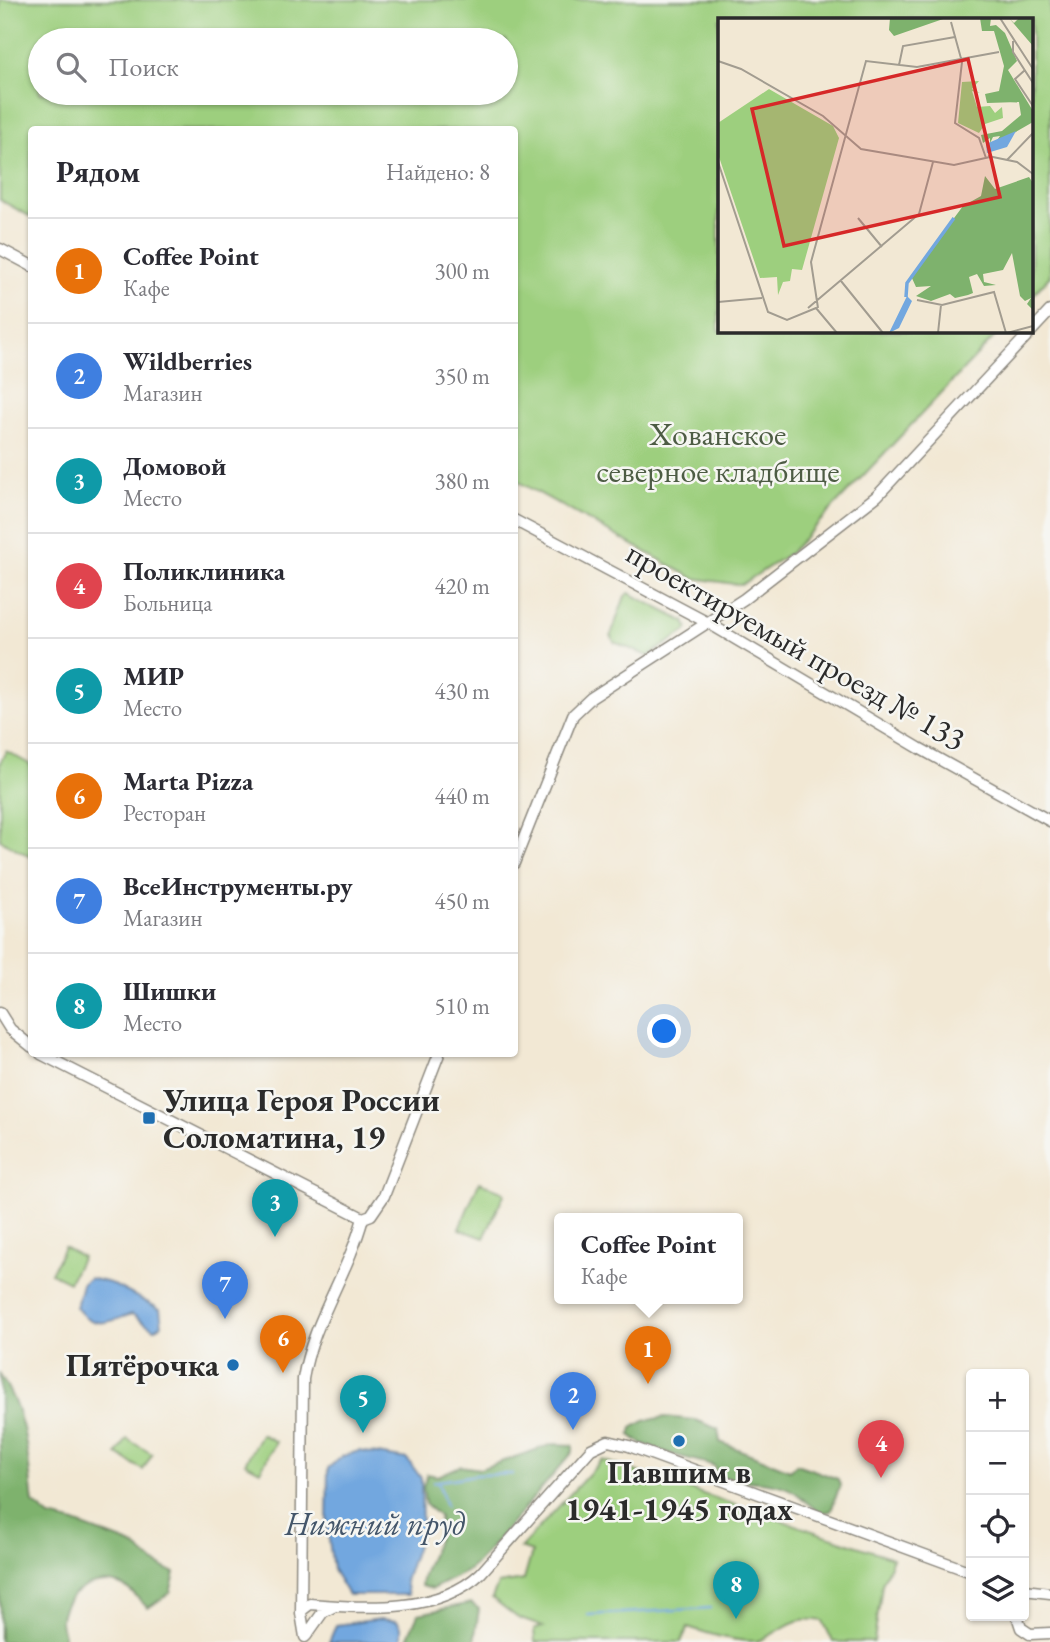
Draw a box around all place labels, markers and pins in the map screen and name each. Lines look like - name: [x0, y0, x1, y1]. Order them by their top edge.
- place label: Улица Героя России Соломатина, 19: [162, 1079, 440, 1158]
- marker: Улица Героя России Соломатина, 19: [141, 1110, 157, 1126]
- pin: 3: [252, 1179, 298, 1237]
- pin: 7: [202, 1261, 248, 1319]
- pin: 6: [260, 1315, 306, 1373]
- pin: 1: [625, 1326, 671, 1384]
- place label: Пятёрочка: [66, 1344, 220, 1386]
- marker: Пятёрочка: [225, 1357, 241, 1373]
- pin: 2: [550, 1372, 596, 1430]
- pin: 5: [340, 1375, 386, 1433]
- pin: 4: [858, 1420, 904, 1478]
- marker: Павшим в 1941-1945 годах: [671, 1433, 687, 1449]
- place label: Павшим в 1941-1945 годах: [565, 1451, 793, 1530]
- pin: 8: [713, 1561, 759, 1619]

